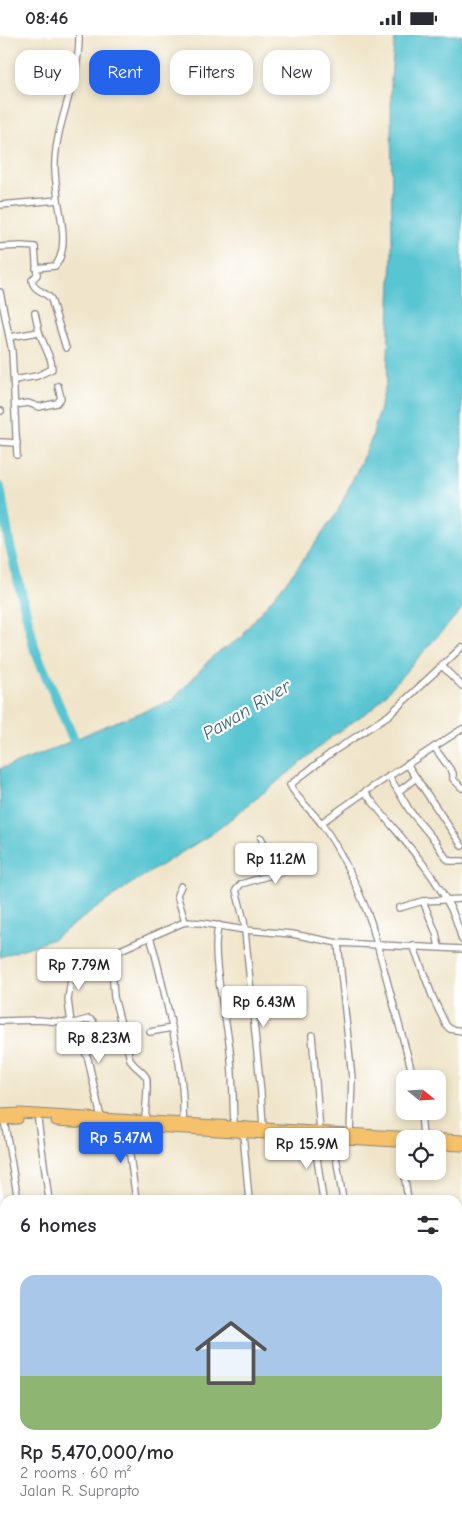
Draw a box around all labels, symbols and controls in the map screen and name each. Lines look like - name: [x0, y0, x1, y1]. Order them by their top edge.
- text: 08:46: [25, 7, 68, 29]
- chip: Buy: [15, 50, 79, 95]
- chip: Rent: [89, 50, 160, 95]
- chip: Filters: [170, 50, 253, 95]
- chip: New: [263, 50, 330, 95]
- water label: Pawan River: [198, 674, 296, 745]
- pin: Rp 11.2M: [224, 843, 328, 885]
- text: Rp 11.2M: [246, 850, 306, 868]
- pin: Rp 7.79M: [27, 949, 131, 991]
- text: Rp 7.79M: [48, 956, 110, 974]
- pin: Rp 6.43M: [212, 985, 316, 1028]
- text: Rp 6.43M: [233, 993, 295, 1011]
- pin: Rp 8.23M: [47, 1021, 151, 1064]
- text: Rp 8.23M: [67, 1029, 131, 1047]
- north arrow: [396, 1070, 446, 1120]
- map controls: [396, 1070, 446, 1180]
- pin: Rp 5.47M: [69, 1121, 173, 1164]
- pin: Rp 15.9M: [255, 1127, 359, 1170]
- text: Rp 5.47M: [90, 1129, 152, 1147]
- button: locate: [396, 1130, 446, 1180]
- text: Rp 15.9M: [276, 1135, 338, 1153]
- icon: filters: [414, 1211, 442, 1239]
- text: 6 homes: [20, 1213, 96, 1237]
- icon: home: [186, 1308, 276, 1398]
- text: Rp 5,470,000/mo: [20, 1440, 174, 1464]
- text: 2 rooms · 60 m²: [20, 1464, 131, 1482]
- text: Jalan R. Suprapto: [20, 1482, 140, 1500]

